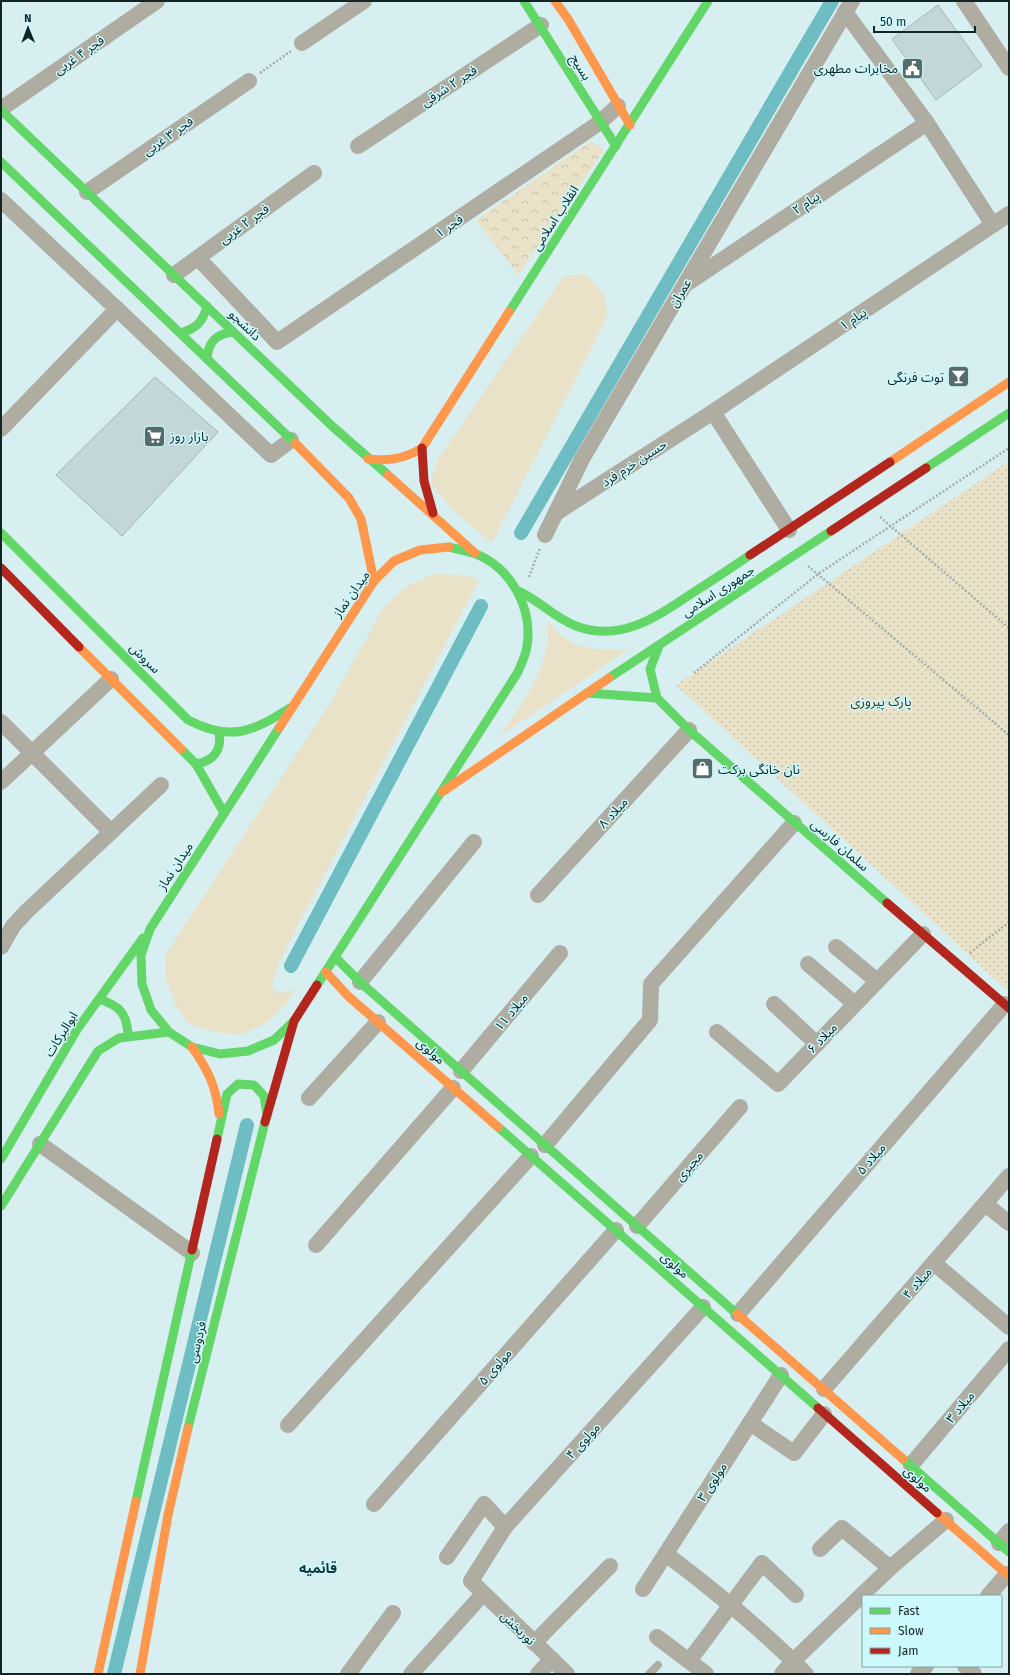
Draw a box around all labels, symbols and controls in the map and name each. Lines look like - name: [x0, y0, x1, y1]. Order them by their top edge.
- north arrow: [8, 8, 48, 48]
- scale bar: [874, 8, 975, 34]
- text: N: [24, 12, 32, 25]
- text: 50 m: [880, 15, 906, 29]
- street label: فجر ۴ غربی: [51, 32, 108, 79]
- street label: بسیج: [565, 51, 595, 84]
- public building icon: مخابرات مطهری: [900, 55, 926, 81]
- place label: مخابرات مطهری: [814, 61, 898, 77]
- street label: فجر ۲ شرقی: [418, 62, 481, 111]
- street label: فجر ۳ غربی: [140, 113, 197, 160]
- street label: انقلاب اسلامی: [528, 183, 582, 254]
- street label: پیام ۲: [789, 188, 824, 219]
- street label: فجر ۲ غربی: [216, 201, 273, 248]
- street label: فجر ۱: [432, 211, 466, 241]
- street label: عمران: [666, 276, 695, 311]
- street label: پیام ۱: [836, 304, 871, 335]
- street label: دانشجو: [226, 306, 264, 344]
- bar icon: توت فرنگی: [946, 364, 972, 390]
- place label: توت فرنگی: [887, 370, 944, 386]
- supermarket icon: بازار روز: [142, 423, 168, 449]
- place label: بازار روز: [169, 429, 208, 444]
- street label: حسین خرم فرد: [598, 436, 671, 491]
- street label: جمهوری اسلامی: [679, 562, 758, 621]
- street label: میدان نماز: [329, 568, 373, 622]
- street label: سروش: [126, 640, 163, 677]
- park label: پارک پیروزی: [850, 694, 912, 711]
- shop icon: نان خانگی برکت: [689, 756, 715, 782]
- place label: نان خانگی برکت: [718, 762, 800, 778]
- street label: میلاد ۸: [595, 794, 631, 832]
- street label: سلمان فارسی: [807, 816, 872, 875]
- street label: میدان نماز: [154, 839, 197, 894]
- street label: میلاد ۱۱: [491, 990, 531, 1034]
- street label: ابوالبرکات: [41, 1009, 81, 1059]
- street label: میلاد ۶: [804, 1020, 840, 1056]
- street label: مولوی: [413, 1035, 448, 1068]
- street label: میلاد ۵: [853, 1140, 889, 1178]
- street label: مجیری: [672, 1148, 707, 1185]
- street label: مولوی: [657, 1249, 692, 1282]
- street label: میلاد ۴: [899, 1264, 935, 1302]
- street label: فردوسی: [185, 1319, 210, 1365]
- street label: مولوی ۵: [475, 1346, 516, 1389]
- street label: میلاد ۳: [943, 1388, 978, 1426]
- street label: مولوی ۴: [563, 1420, 604, 1463]
- street label: مولوی ۳: [694, 1460, 731, 1505]
- street label: مولوی: [900, 1463, 935, 1496]
- district label: قائمیه: [299, 1560, 337, 1577]
- legend: [862, 1595, 1002, 1667]
- text: Fast: [898, 1604, 920, 1618]
- street label: نوربخش: [497, 1608, 538, 1649]
- text: Slow: [898, 1624, 924, 1638]
- text: Jam: [898, 1644, 918, 1658]

